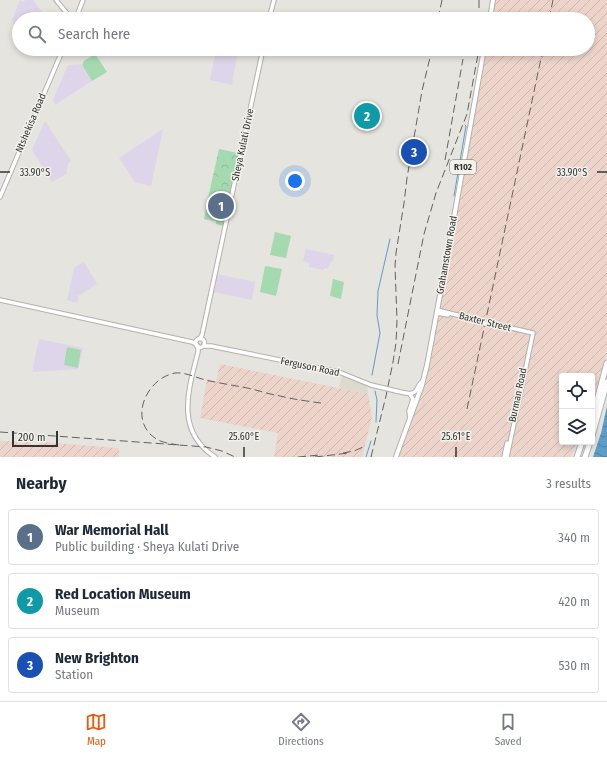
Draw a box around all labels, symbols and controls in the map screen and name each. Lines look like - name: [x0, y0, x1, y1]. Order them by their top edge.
- search box: [12, 12, 595, 56]
- icon: search: [26, 23, 48, 45]
- text: Search here: [58, 25, 130, 43]
- street label: Ntshekisa Road: [13, 92, 49, 154]
- pin: 2: [354, 101, 380, 131]
- street label: Sheya Kulati Drive: [229, 108, 257, 182]
- pin: 3: [401, 137, 427, 167]
- road number: R102: [450, 160, 476, 174]
- text: 33.90°S: [20, 167, 50, 179]
- text: 33.90°S: [557, 167, 587, 179]
- your location: [285, 171, 305, 191]
- pin: 1: [208, 191, 234, 221]
- street label: Grahamstown Road: [434, 215, 460, 295]
- street label: Baxter Street: [458, 310, 513, 334]
- street label: Ferguson Road: [279, 355, 341, 379]
- street label: Burman Road: [506, 367, 530, 423]
- map controls: [559, 373, 595, 445]
- button: locate: [559, 373, 595, 409]
- button: layers: [559, 409, 595, 445]
- scale bar: [12, 429, 58, 448]
- text: 200 m: [18, 431, 45, 444]
- text: 25.60°E: [229, 431, 260, 443]
- text: 25.61°E: [442, 431, 471, 443]
- text: Nearby: [16, 473, 67, 494]
- text: 3 results: [546, 476, 591, 491]
- text: War Memorial Hall: [55, 521, 168, 539]
- text: 1: [27, 530, 33, 545]
- text: 340 m: [558, 530, 590, 545]
- text: Public building · Sheya Kulati Drive: [55, 539, 239, 554]
- text: Red Location Museum: [55, 585, 191, 603]
- text: 2: [27, 594, 33, 609]
- text: 420 m: [558, 594, 590, 609]
- text: Museum: [55, 603, 100, 618]
- text: New Brighton: [55, 649, 139, 667]
- text: 3: [27, 658, 33, 673]
- text: 530 m: [558, 658, 590, 673]
- text: Station: [55, 667, 93, 682]
- tab: Map: [85, 711, 107, 748]
- tab: Directions: [278, 711, 324, 748]
- tab: Saved: [495, 711, 522, 748]

